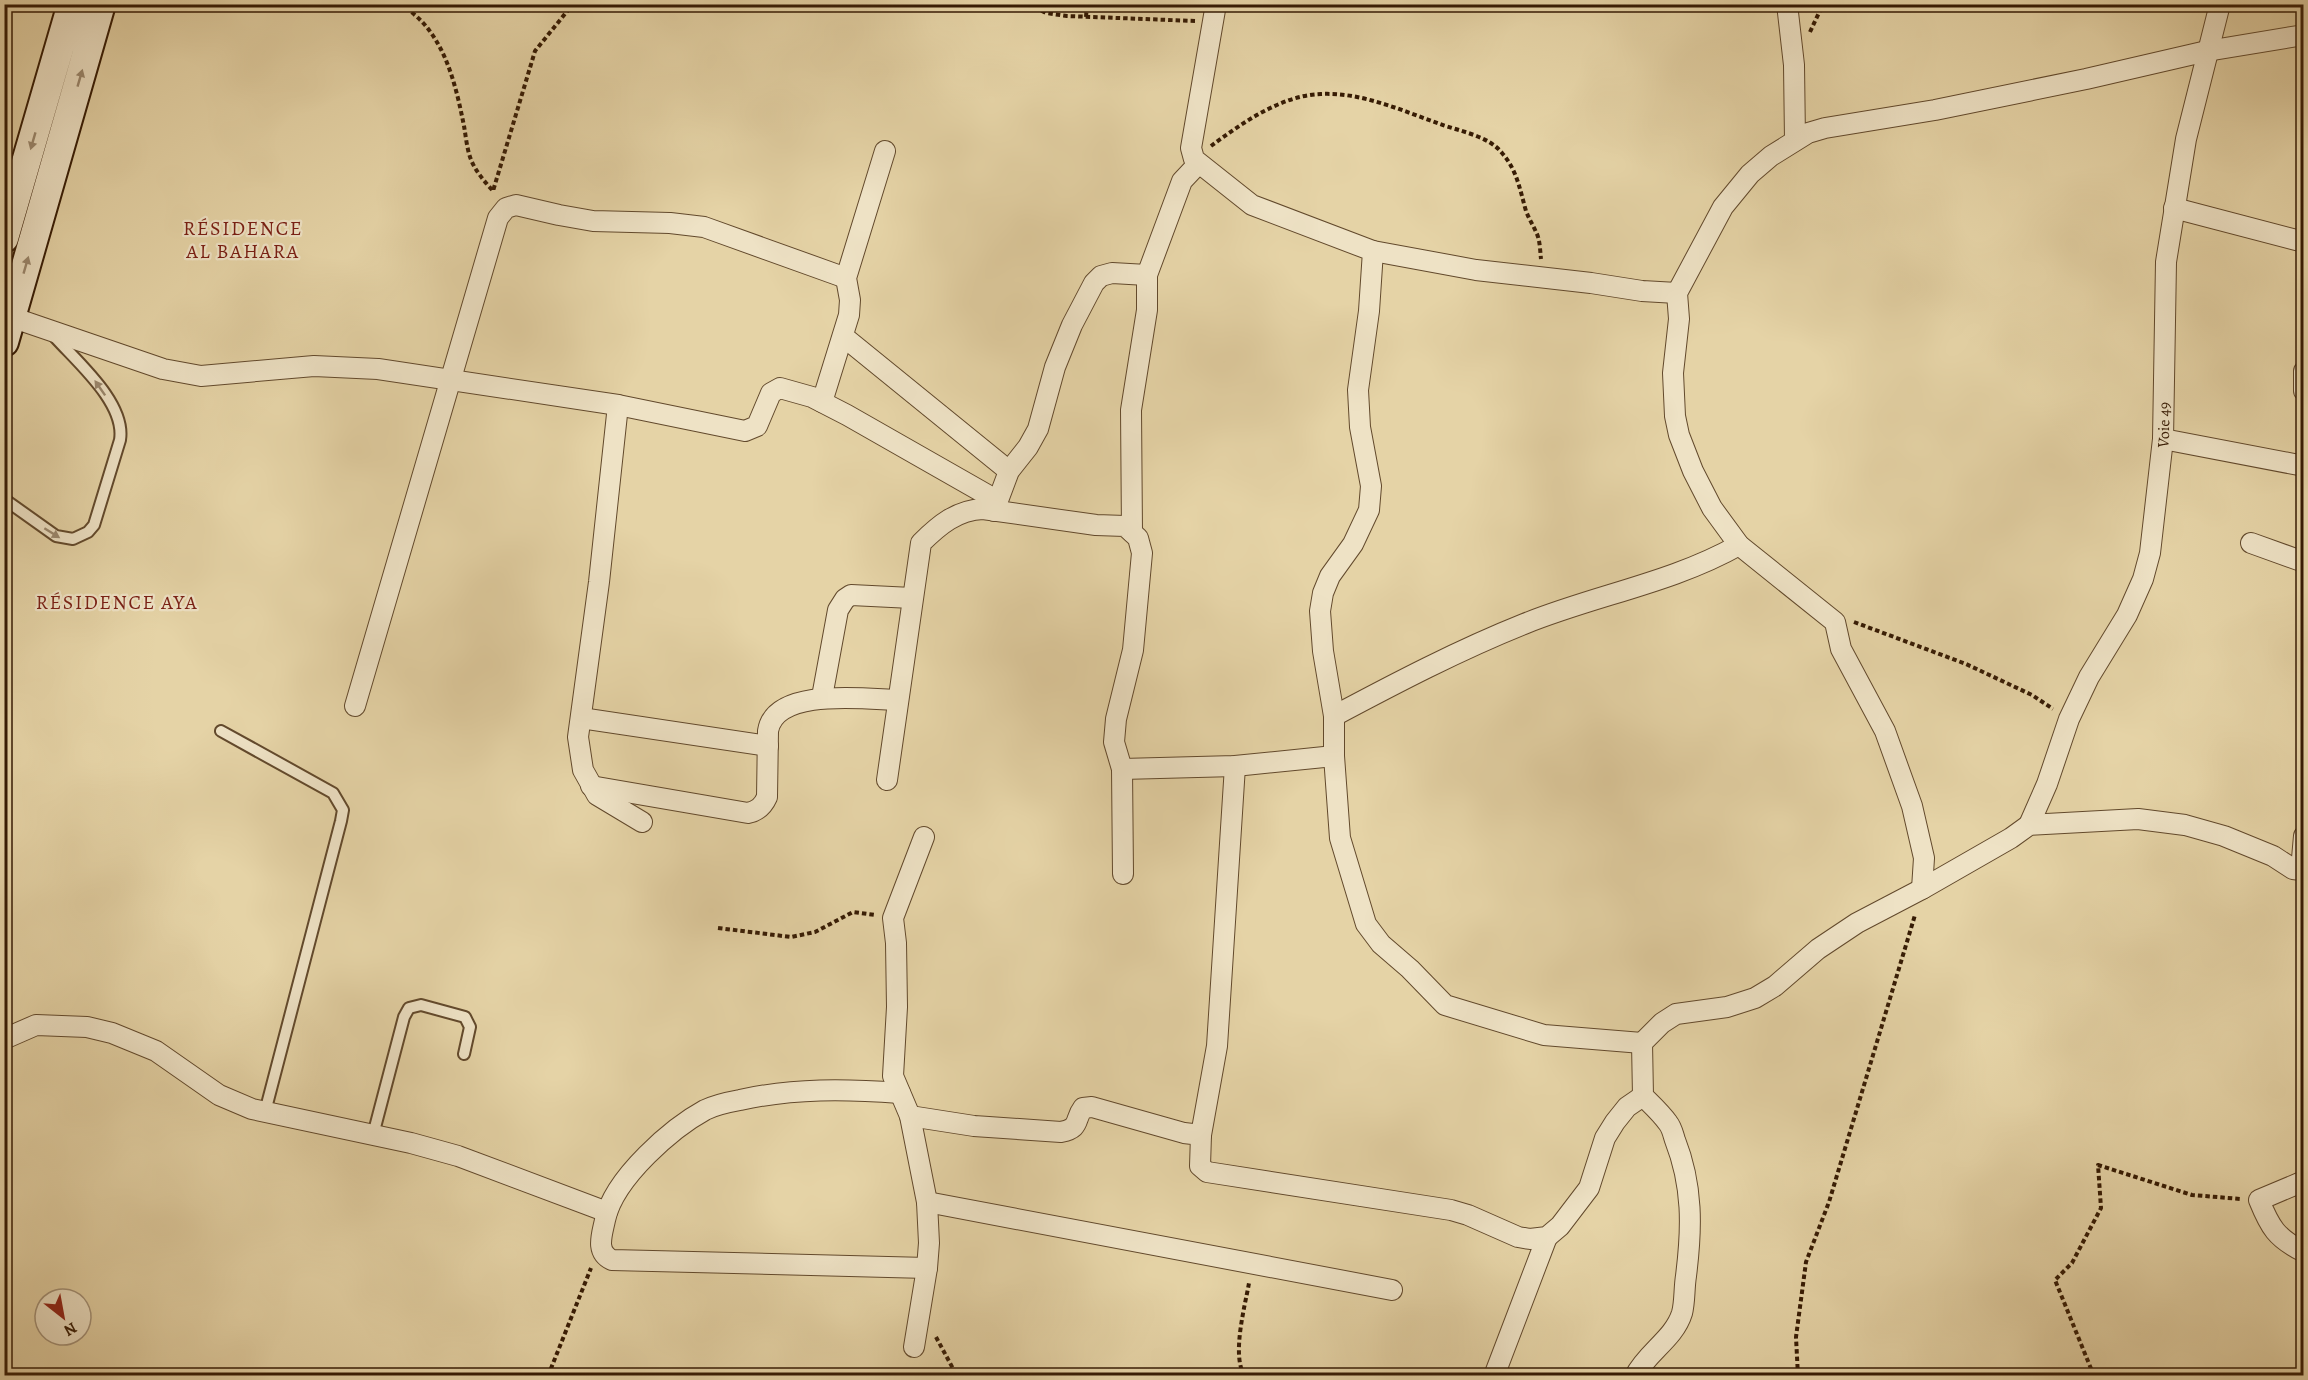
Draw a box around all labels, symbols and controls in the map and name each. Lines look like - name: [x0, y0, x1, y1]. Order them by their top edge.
- one-way arrow: [76, 69, 85, 87]
- one-way arrow: [28, 132, 37, 150]
- district label: RÉSIDENCE AL BAHARA: [183, 215, 303, 265]
- one-way arrow: [22, 256, 31, 274]
- one-way arrow: [94, 381, 106, 397]
- street label: Voie 49: [2152, 402, 2176, 450]
- one-way arrow: [44, 527, 60, 538]
- district label: RÉSIDENCE AYA: [36, 589, 198, 616]
- north arrow: [33, 1287, 93, 1347]
- text: N: [59, 1317, 81, 1342]

